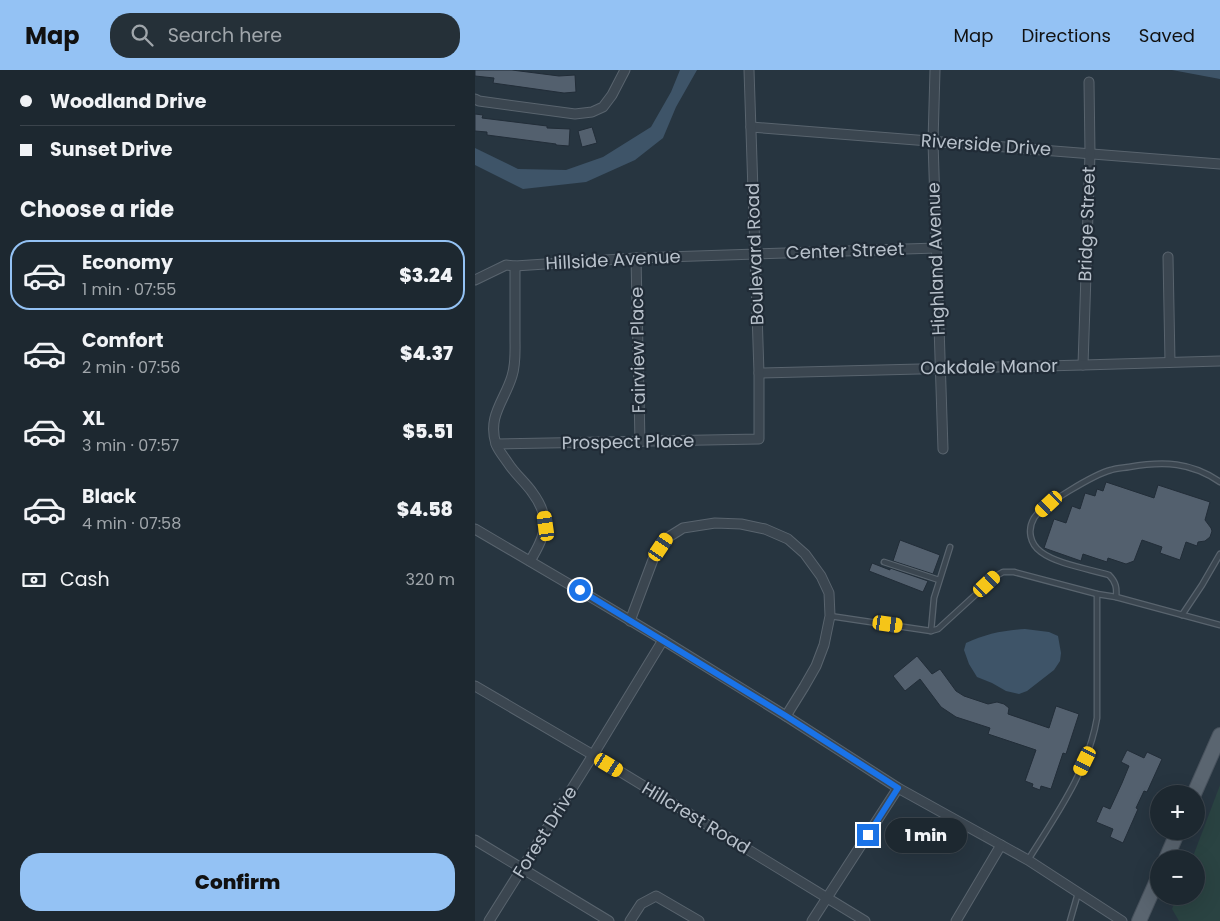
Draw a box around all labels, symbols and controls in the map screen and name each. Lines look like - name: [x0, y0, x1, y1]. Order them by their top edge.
- search box: [110, 13, 460, 58]
- text: Map: [25, 19, 80, 52]
- icon: search: [128, 21, 156, 49]
- text: Search here: [168, 22, 282, 49]
- text: Map: [954, 23, 993, 48]
- text: Directions: [1021, 23, 1111, 48]
- text: Saved: [1139, 23, 1195, 48]
- text: Woodland Drive: [50, 88, 207, 115]
- street label: Riverside Drive: [920, 127, 1052, 162]
- text: Sunset Drive: [50, 136, 173, 163]
- street label: Bridge Street: [1072, 166, 1101, 282]
- street label: Boulevard Road: [740, 182, 769, 326]
- street label: Highland Avenue: [920, 182, 951, 336]
- text: Choose a ride: [20, 194, 174, 225]
- street label: Center Street: [785, 236, 905, 265]
- street label: Hillside Avenue: [545, 243, 681, 276]
- text: Economy: [82, 249, 173, 276]
- icon: car: [22, 253, 67, 298]
- text: $3.24: [399, 262, 453, 289]
- text: 1 min · 07:55: [82, 278, 176, 301]
- street label: Fairview Place: [624, 286, 651, 414]
- text: Comfort: [82, 327, 164, 354]
- icon: car: [22, 331, 67, 376]
- text: $4.37: [400, 340, 453, 367]
- street label: Oakdale Manor: [920, 353, 1058, 380]
- text: 2 min · 07:56: [82, 356, 180, 379]
- text: XL: [82, 405, 105, 432]
- icon: car: [22, 409, 67, 454]
- text: $5.51: [402, 418, 453, 445]
- street label: Prospect Place: [561, 428, 695, 455]
- text: 3 min · 07:57: [82, 434, 179, 457]
- text: Black: [82, 483, 136, 510]
- icon: car: [22, 487, 67, 532]
- car: [1032, 488, 1065, 520]
- text: $4.58: [397, 496, 453, 523]
- car: [536, 510, 555, 542]
- text: 4 min · 07:58: [82, 512, 181, 535]
- car: [646, 530, 675, 564]
- icon: cash: [20, 566, 48, 594]
- text: Cash: [60, 566, 110, 593]
- text: 320 m: [406, 568, 455, 591]
- car: [970, 568, 1003, 600]
- route start: [569, 579, 591, 601]
- car: [872, 614, 903, 634]
- car: [1071, 744, 1098, 778]
- car: [592, 751, 625, 779]
- street label: Hillcrest Road: [637, 775, 755, 860]
- street label: Forest Drive: [506, 781, 583, 883]
- map controls: [1150, 785, 1205, 905]
- button: +: [1150, 785, 1205, 840]
- callout: 1 min: [885, 818, 968, 852]
- route end: [857, 824, 879, 846]
- text: 1 min: [905, 824, 947, 847]
- button: −: [1150, 850, 1205, 905]
- button: Confirm: [20, 853, 455, 911]

